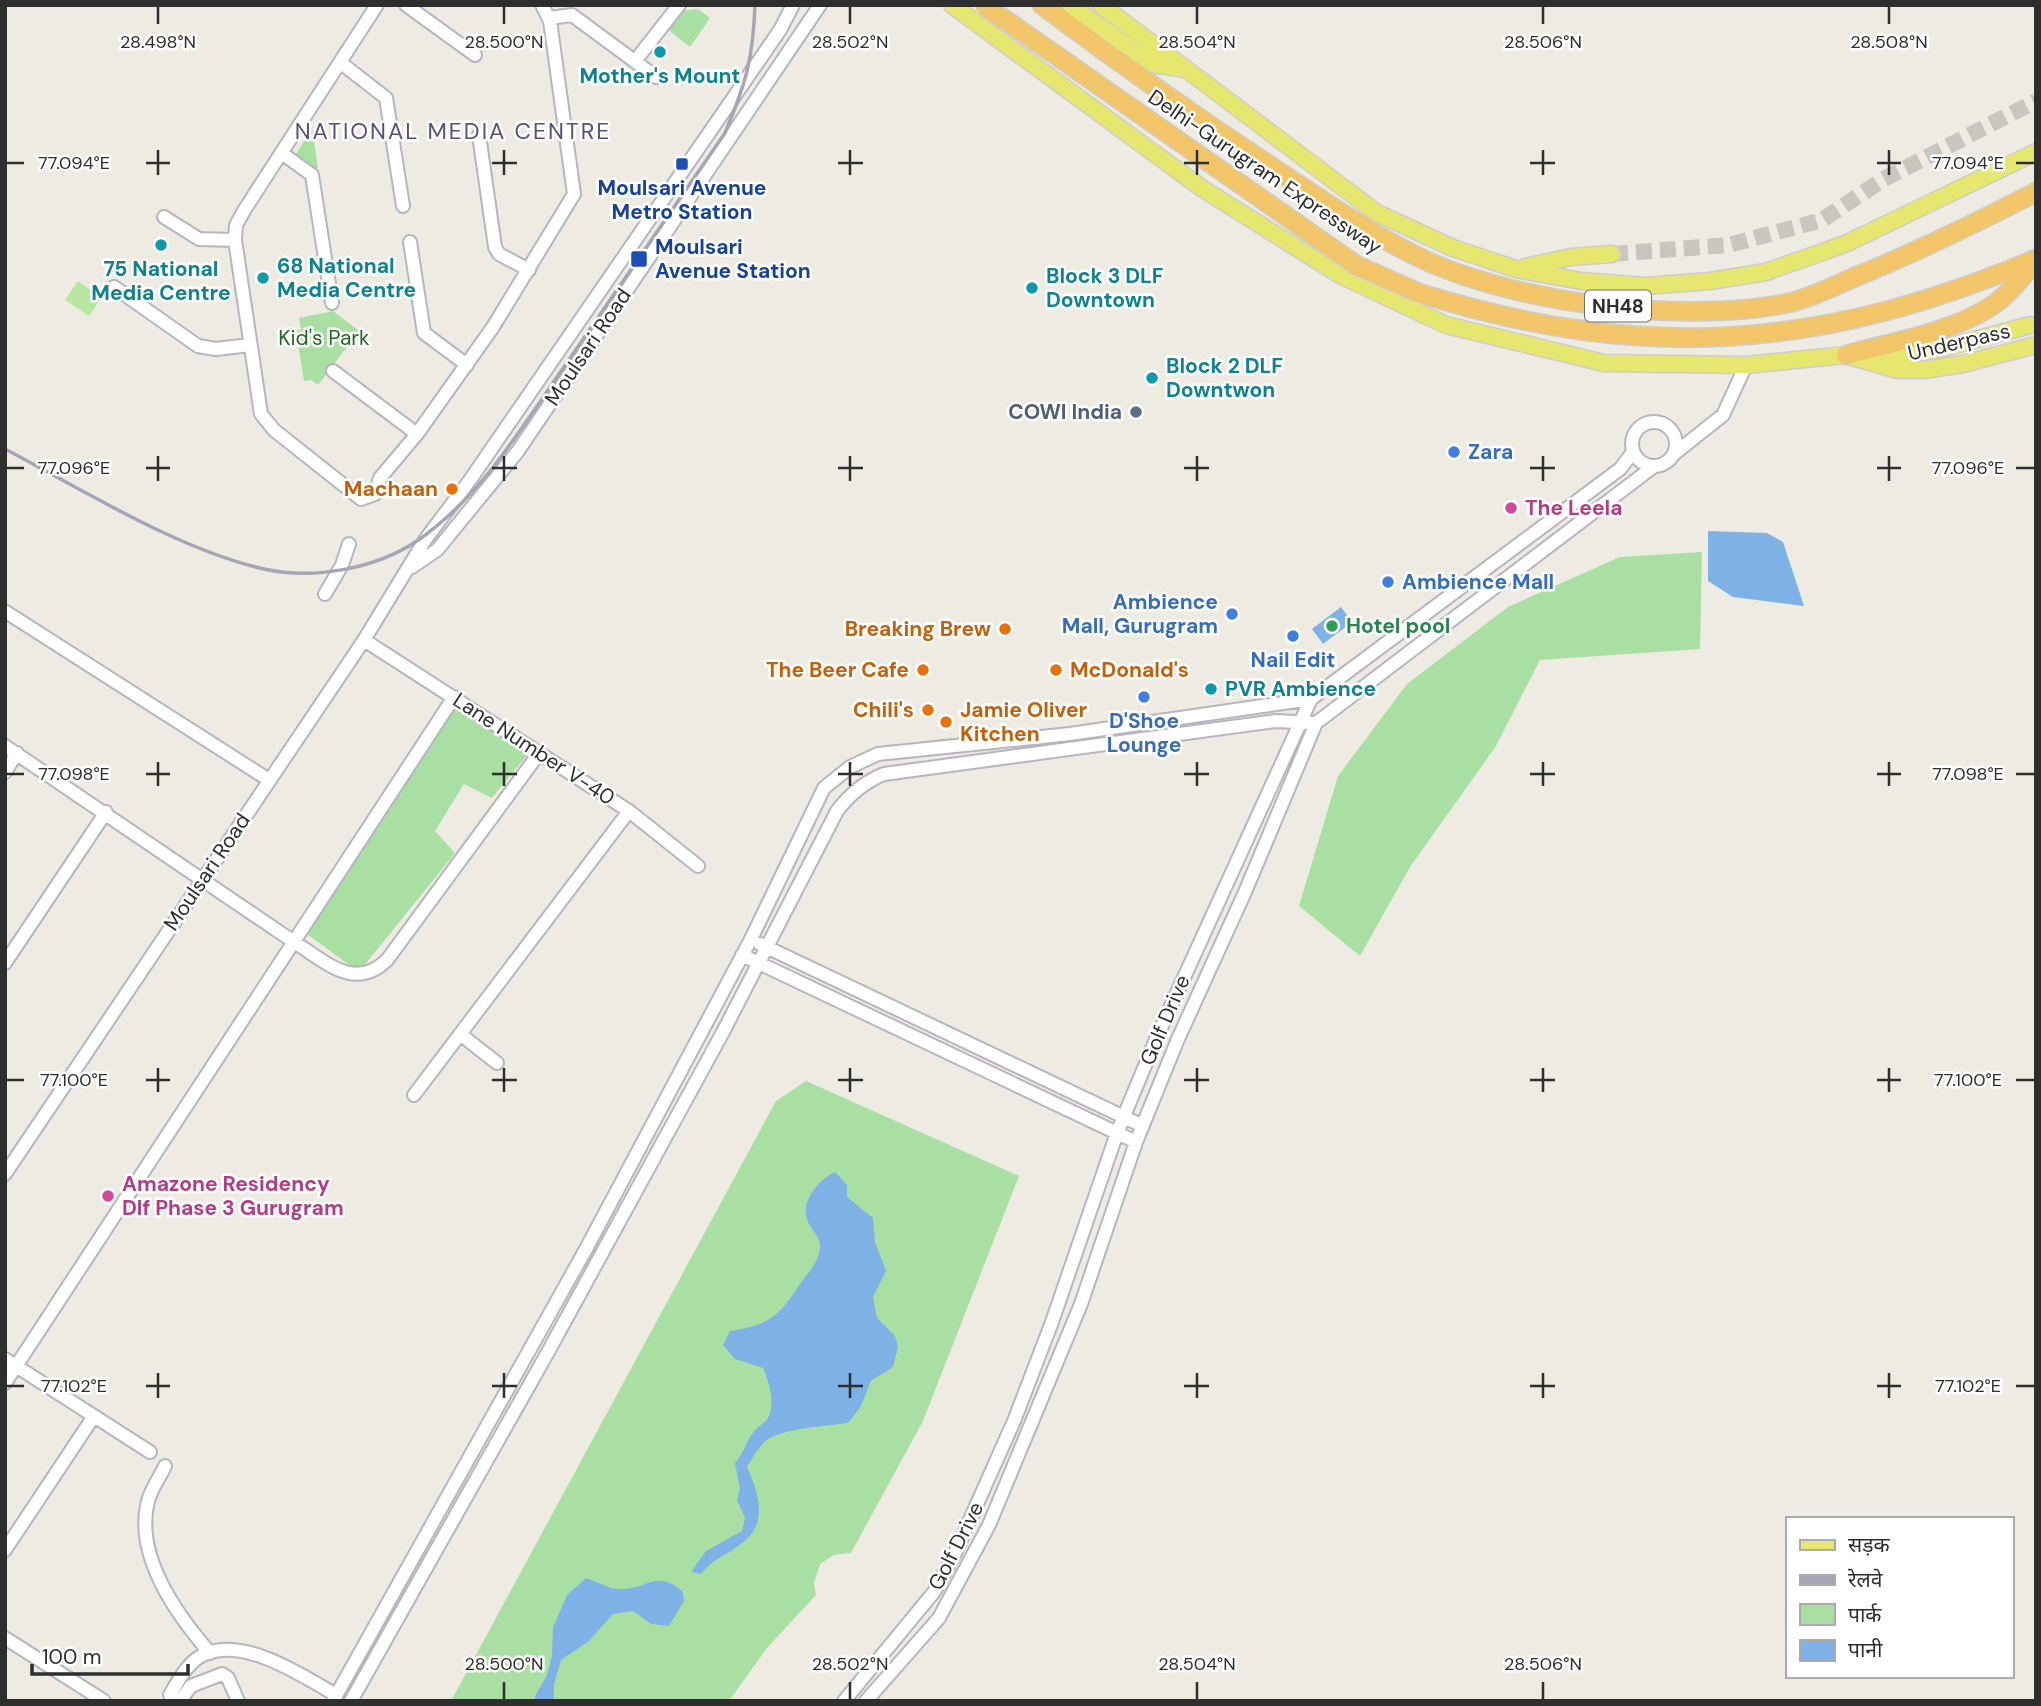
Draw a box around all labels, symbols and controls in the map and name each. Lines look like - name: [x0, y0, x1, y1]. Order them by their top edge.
- text: 28.498°N: [120, 30, 196, 54]
- text: 28.500°N: [465, 30, 543, 54]
- text: 28.502°N: [812, 30, 888, 54]
- text: 28.504°N: [1158, 30, 1236, 54]
- text: 28.506°N: [1504, 30, 1582, 54]
- text: 28.508°N: [1850, 30, 1928, 54]
- marker: Mother's Mount: [652, 44, 668, 60]
- place label: Mother's Mount: [580, 62, 740, 90]
- street label: Delhi-Gurugram Expressway: [1143, 83, 1388, 261]
- district label: NATIONAL MEDIA CENTRE: [295, 116, 611, 146]
- text: 77.094°E: [38, 151, 110, 175]
- text: 77.094°E: [1932, 151, 2004, 175]
- marker: Moulsari Avenue Metro Station: [674, 156, 690, 172]
- place label: Moulsari Avenue Metro Station: [598, 174, 766, 226]
- place label: Moulsari Avenue Station: [655, 233, 811, 285]
- marker: 75 National Media Centre: [153, 237, 169, 253]
- marker: Moulsari Avenue Station: [629, 249, 649, 269]
- place label: 68 National Media Centre: [277, 252, 416, 304]
- place label: 75 National Media Centre: [91, 255, 231, 307]
- place label: Block 3 DLF Downtown: [1046, 262, 1164, 314]
- marker: 68 National Media Centre: [255, 270, 271, 286]
- marker: Block 3 DLF Downtown: [1024, 280, 1040, 296]
- street label: Moulsari Road: [538, 283, 638, 411]
- road number: NH48: [1585, 290, 1651, 322]
- street label: Underpass: [1905, 317, 2013, 367]
- park label: Kid's Park: [278, 324, 370, 352]
- place label: Block 2 DLF Downtwon: [1166, 352, 1283, 404]
- marker: Block 2 DLF Downtwon: [1144, 370, 1160, 386]
- place label: COWI India: [1008, 398, 1122, 426]
- marker: COWI India: [1128, 404, 1144, 420]
- place label: Zara: [1468, 438, 1513, 466]
- marker: Zara: [1446, 444, 1462, 460]
- text: 77.096°E: [38, 456, 110, 480]
- text: 77.096°E: [1932, 456, 2004, 480]
- place label: Machaan: [344, 475, 438, 503]
- marker: Machaan: [444, 481, 460, 497]
- place label: The Leela: [1525, 494, 1623, 522]
- marker: The Leela: [1503, 500, 1519, 516]
- place label: Ambience Mall: [1402, 568, 1554, 596]
- marker: Ambience Mall: [1380, 574, 1396, 590]
- place label: Ambience Mall, Gurugram: [1062, 588, 1218, 640]
- marker: Ambience Mall, Gurugram: [1224, 606, 1240, 622]
- place label: Hotel pool: [1346, 612, 1450, 640]
- place label: Breaking Brew: [845, 615, 991, 643]
- marker: Hotel pool: [1324, 618, 1340, 634]
- marker: Breaking Brew: [997, 621, 1013, 637]
- marker: Nail Edit: [1285, 628, 1301, 644]
- place label: Nail Edit: [1251, 646, 1335, 674]
- place label: The Beer Cafe: [766, 656, 909, 684]
- place label: McDonald's: [1070, 656, 1189, 684]
- marker: The Beer Cafe: [915, 662, 931, 678]
- marker: McDonald's: [1048, 662, 1064, 678]
- place label: PVR Ambience: [1225, 675, 1376, 703]
- marker: PVR Ambience: [1203, 681, 1219, 697]
- street label: Lane Number V-40: [448, 686, 620, 812]
- marker: D'Shoe Lounge: [1136, 689, 1152, 705]
- place label: Chili's: [853, 696, 914, 724]
- place label: Jamie Oliver Kitchen: [960, 696, 1088, 748]
- marker: Chili's: [920, 702, 936, 718]
- place label: D'Shoe Lounge: [1107, 707, 1181, 759]
- marker: Jamie Oliver Kitchen: [938, 714, 954, 730]
- text: 77.098°E: [38, 762, 110, 786]
- text: 77.098°E: [1932, 762, 2004, 786]
- street label: Moulsari Road: [157, 808, 257, 936]
- street label: Golf Drive: [1133, 971, 1197, 1069]
- text: 77.100°E: [40, 1068, 108, 1092]
- text: 77.100°E: [1934, 1068, 2002, 1092]
- place label: Amazone Residency Dlf Phase 3 Gurugram: [122, 1170, 344, 1222]
- marker: Amazone Residency Dlf Phase 3 Gurugram: [100, 1188, 116, 1204]
- text: 77.102°E: [41, 1374, 107, 1398]
- text: 77.102°E: [1935, 1374, 2001, 1398]
- street label: Golf Drive: [922, 1497, 990, 1595]
- legend: [1786, 1517, 2013, 1678]
- text: सड़क: [1848, 1531, 1890, 1559]
- text: रेलवे: [1847, 1566, 1883, 1594]
- text: पार्क: [1848, 1601, 1882, 1629]
- scale bar: [32, 1632, 187, 1676]
- text: पानी: [1848, 1636, 1883, 1664]
- text: 100 m: [42, 1643, 102, 1671]
- text: 28.500°N: [465, 1652, 543, 1676]
- text: 28.502°N: [812, 1652, 888, 1676]
- text: 28.504°N: [1158, 1652, 1236, 1676]
- text: 28.506°N: [1504, 1652, 1582, 1676]

